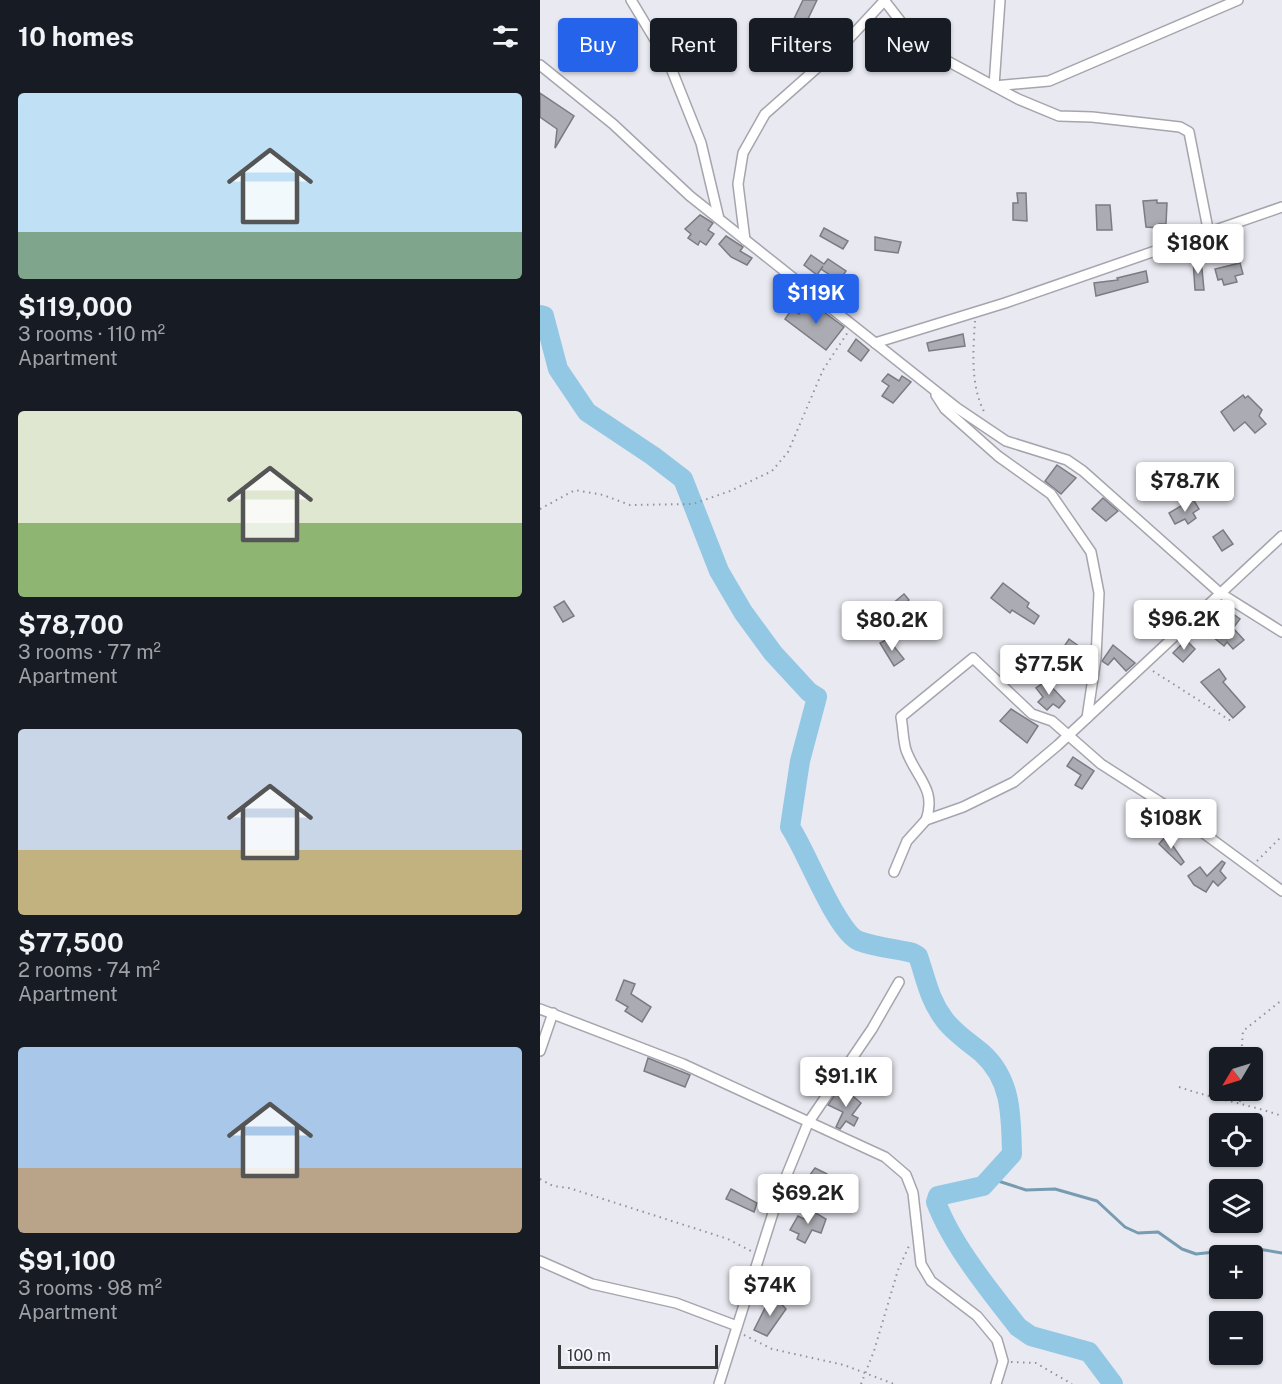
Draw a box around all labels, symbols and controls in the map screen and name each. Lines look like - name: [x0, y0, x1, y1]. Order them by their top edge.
- chip: Buy: [558, 18, 638, 72]
- chip: Rent: [650, 18, 737, 72]
- chip: Filters: [749, 18, 853, 72]
- chip: New: [865, 18, 951, 72]
- icon: filters: [489, 20, 522, 53]
- text: 10 homes: [18, 21, 134, 52]
- icon: home: [216, 132, 324, 240]
- pin: $180K: [1156, 224, 1240, 275]
- text: $180K: [1167, 231, 1229, 255]
- pin: $119K: [774, 274, 858, 325]
- text: $119K: [787, 281, 845, 305]
- text: $119,000: [18, 291, 132, 322]
- text: 3 rooms · 110 m²: [18, 322, 165, 346]
- text: Apartment: [18, 346, 118, 370]
- icon: home: [216, 450, 324, 558]
- pin: $78.7K: [1136, 462, 1234, 513]
- text: $78.7K: [1150, 469, 1220, 493]
- pin: $96.2K: [1135, 600, 1233, 651]
- pin: $80.2K: [843, 601, 941, 652]
- text: $96.2K: [1148, 607, 1220, 631]
- text: $80.2K: [856, 608, 928, 632]
- text: $78,700: [18, 609, 124, 640]
- text: 3 rooms · 77 m²: [18, 640, 161, 664]
- pin: $77.5K: [1000, 645, 1098, 696]
- text: $77.5K: [1014, 652, 1084, 676]
- text: Apartment: [18, 664, 118, 688]
- icon: home: [216, 768, 324, 876]
- pin: $108K: [1129, 799, 1213, 850]
- text: $108K: [1140, 806, 1202, 830]
- text: $77,500: [18, 927, 124, 958]
- text: 2 rooms · 74 m²: [18, 958, 160, 982]
- text: Apartment: [18, 982, 118, 1006]
- north arrow: [1209, 1047, 1263, 1101]
- map controls: [1209, 1047, 1263, 1365]
- pin: $91.1K: [797, 1057, 895, 1108]
- text: $91.1K: [814, 1064, 878, 1088]
- icon: home: [216, 1086, 324, 1194]
- button: locate: [1209, 1113, 1263, 1167]
- pin: $69.2K: [759, 1174, 857, 1225]
- button: layers: [1209, 1179, 1263, 1233]
- text: $69.2K: [772, 1181, 844, 1205]
- text: $91,100: [18, 1245, 116, 1276]
- button: +: [1209, 1245, 1263, 1299]
- pin: $74K: [734, 1266, 806, 1317]
- text: $74K: [743, 1273, 797, 1297]
- text: 3 rooms · 98 m²: [18, 1276, 162, 1300]
- text: Apartment: [18, 1300, 118, 1324]
- button: −: [1209, 1311, 1263, 1365]
- scale bar: [558, 1342, 718, 1370]
- text: 100 m: [567, 1346, 611, 1365]

